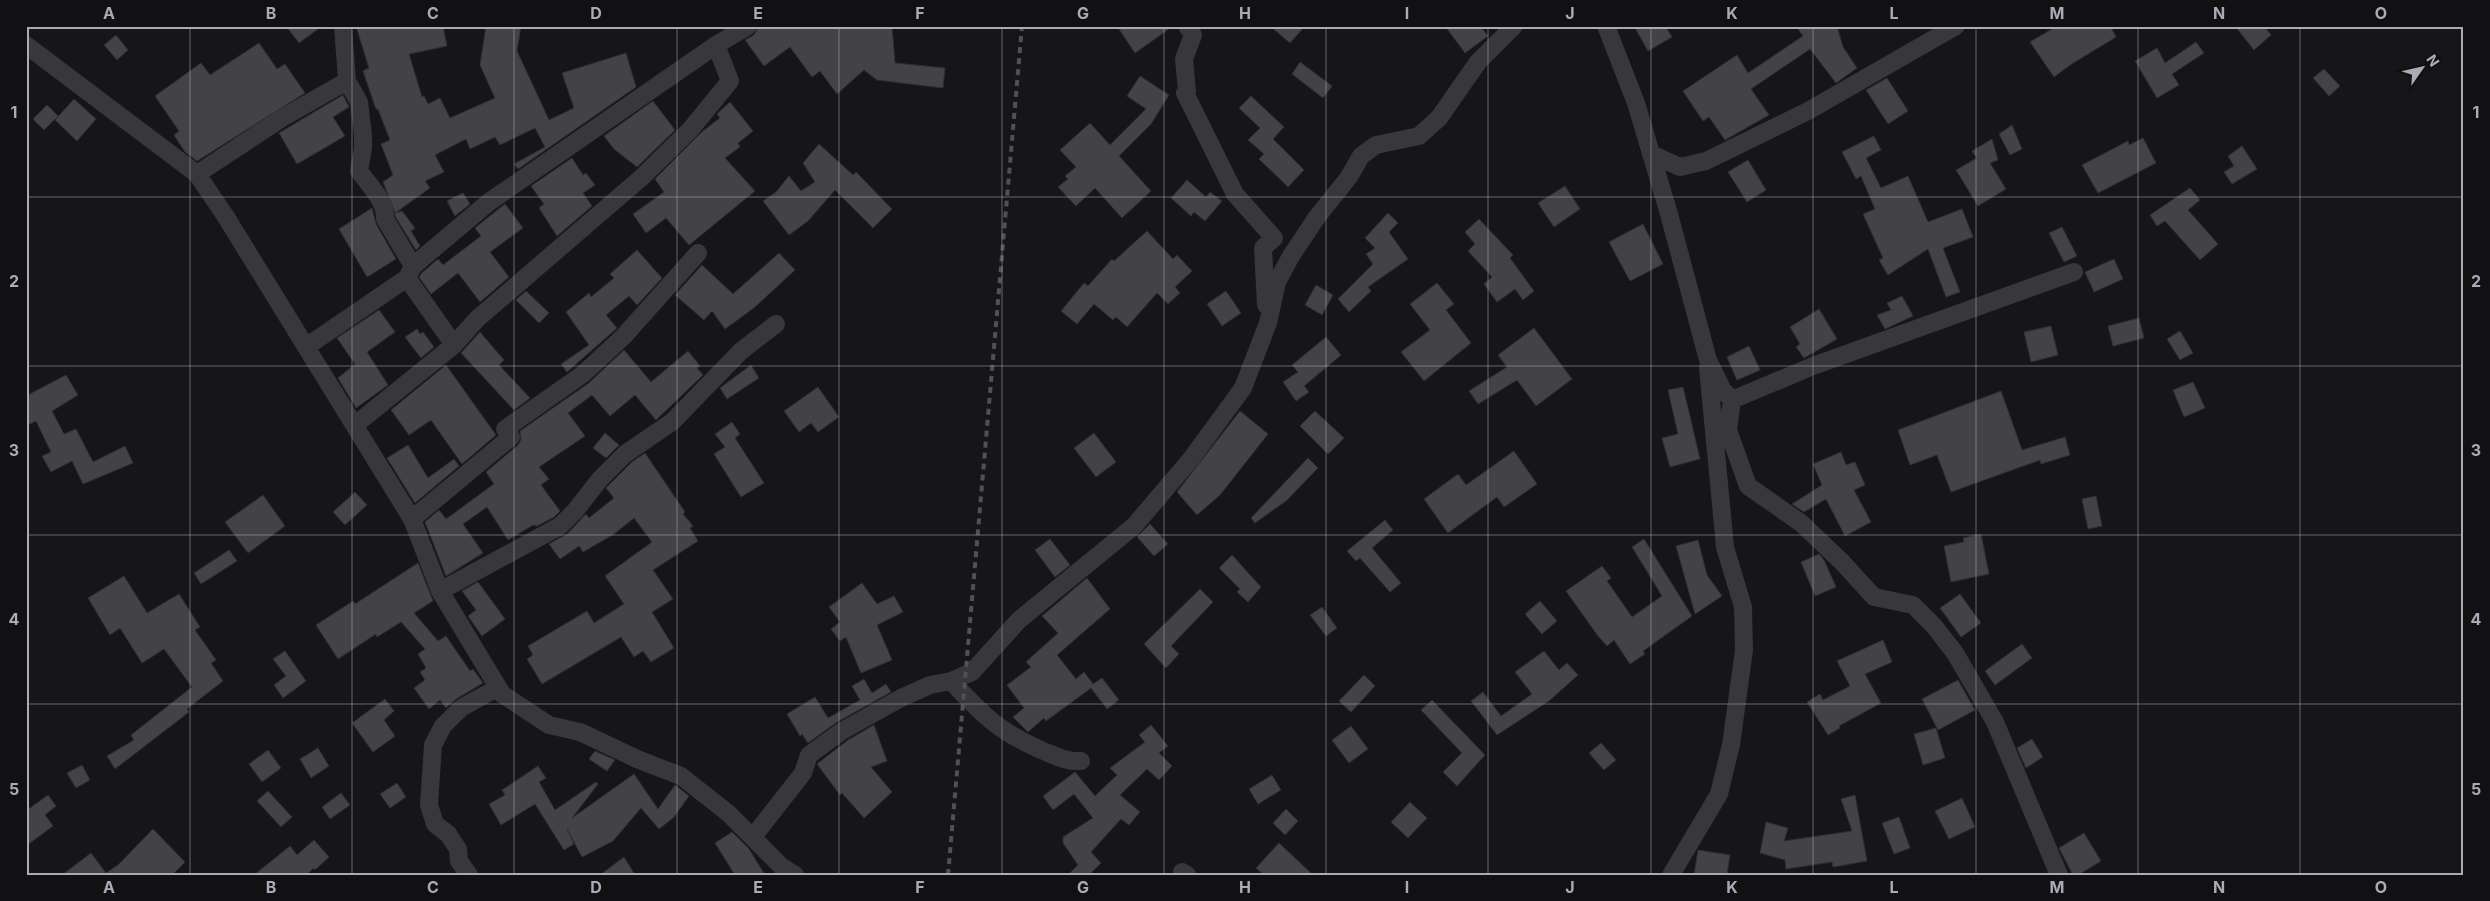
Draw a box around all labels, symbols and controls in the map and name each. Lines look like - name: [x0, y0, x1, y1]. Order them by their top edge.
- text: A: [103, 3, 115, 23]
- text: B: [266, 3, 276, 23]
- text: C: [427, 3, 439, 23]
- text: D: [590, 3, 602, 23]
- text: E: [753, 3, 763, 23]
- text: F: [915, 3, 925, 23]
- text: G: [1077, 3, 1089, 23]
- text: H: [1239, 3, 1251, 23]
- text: I: [1405, 3, 1409, 23]
- text: J: [1565, 3, 1575, 23]
- text: K: [1726, 3, 1738, 23]
- text: L: [1889, 3, 1899, 23]
- text: M: [2050, 3, 2064, 23]
- text: N: [2213, 3, 2225, 23]
- text: O: [2375, 3, 2387, 23]
- north arrow: [2398, 42, 2448, 92]
- text: N: [2423, 51, 2443, 70]
- text: 1: [11, 102, 17, 122]
- text: 1: [2473, 102, 2479, 122]
- text: 2: [9, 271, 19, 291]
- text: 2: [2471, 271, 2481, 291]
- text: 3: [9, 440, 19, 460]
- text: 3: [2471, 440, 2481, 460]
- text: 4: [9, 609, 20, 629]
- text: 4: [2471, 609, 2482, 629]
- text: 5: [9, 779, 19, 799]
- text: 5: [2471, 779, 2481, 799]
- text: A: [103, 877, 115, 897]
- text: B: [266, 877, 276, 897]
- text: C: [427, 877, 439, 897]
- text: D: [590, 877, 602, 897]
- text: E: [753, 877, 763, 897]
- text: F: [915, 877, 925, 897]
- text: G: [1077, 877, 1089, 897]
- text: H: [1239, 877, 1251, 897]
- text: I: [1405, 877, 1409, 897]
- text: J: [1565, 877, 1575, 897]
- text: K: [1726, 877, 1738, 897]
- text: L: [1889, 877, 1899, 897]
- text: M: [2050, 877, 2064, 897]
- text: N: [2213, 877, 2225, 897]
- text: O: [2375, 877, 2387, 897]

